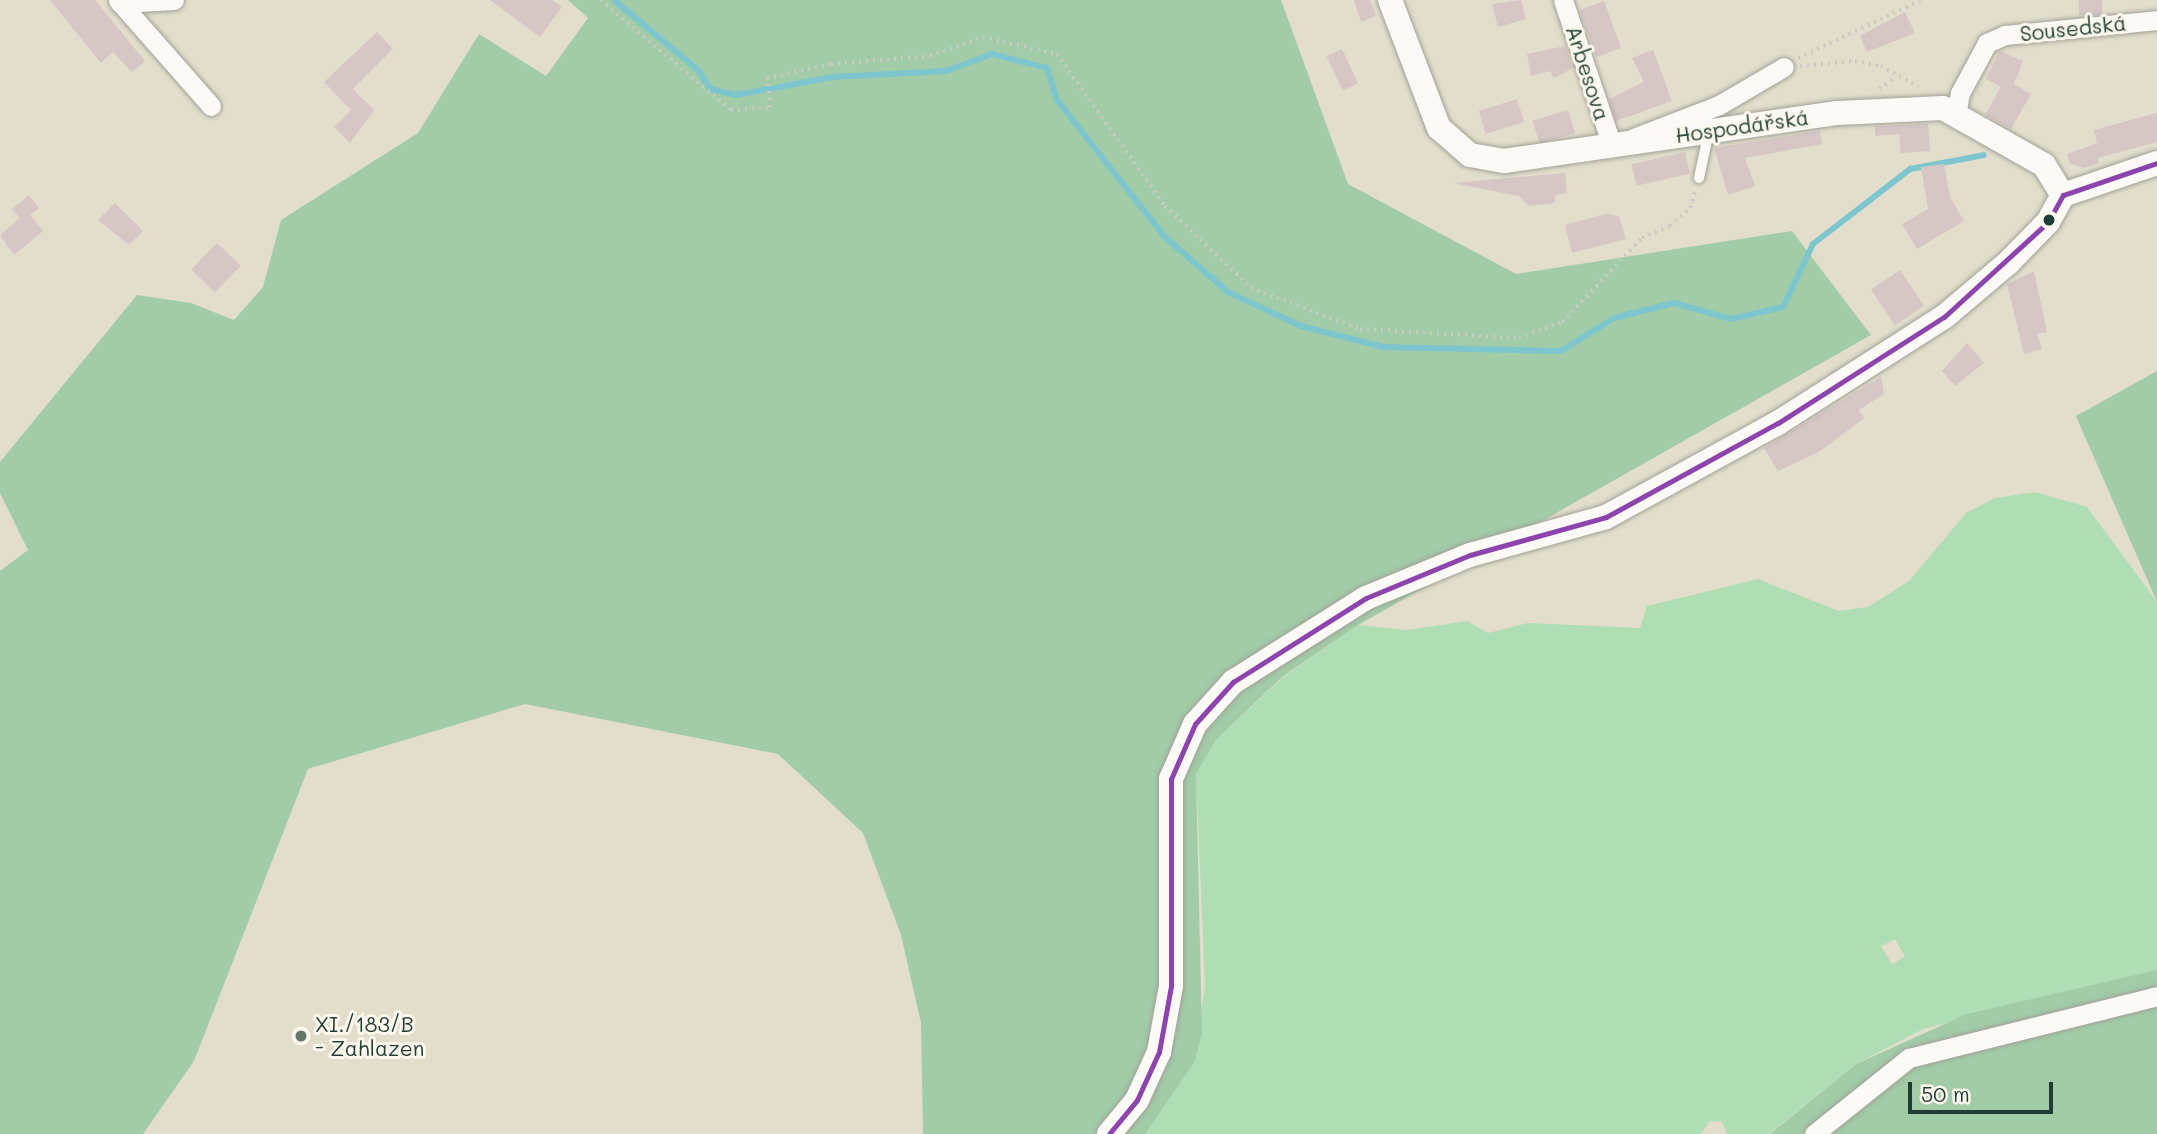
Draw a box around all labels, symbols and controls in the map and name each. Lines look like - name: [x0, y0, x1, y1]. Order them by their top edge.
- street label: Sousedská: [2019, 10, 2127, 46]
- street label: Arbesova: [1561, 22, 1615, 124]
- street label: Hospodářská: [1674, 104, 1810, 148]
- unlabelled marker: [2042, 213, 2056, 227]
- place label: XI./183/B - Zahlazen: [315, 1011, 424, 1061]
- marker: XI./183/B - Zahlazen: [293, 1028, 309, 1044]
- scale bar: [1912, 1068, 2057, 1112]
- text: 50 m: [1921, 1080, 1970, 1107]

